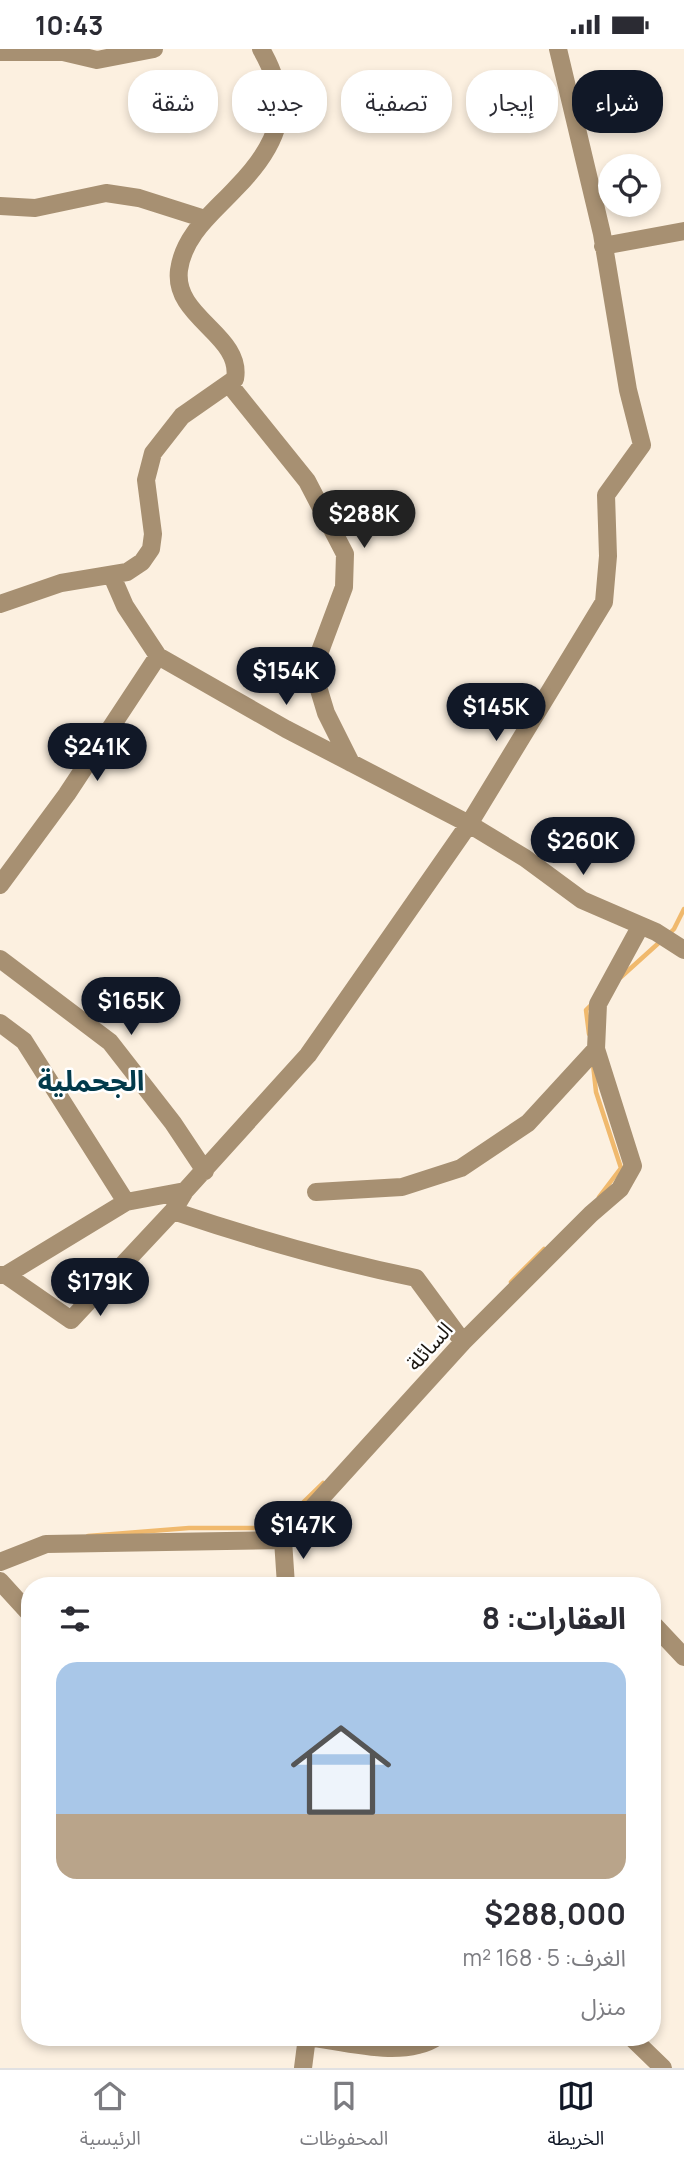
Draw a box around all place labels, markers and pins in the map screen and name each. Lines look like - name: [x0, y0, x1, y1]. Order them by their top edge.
- pin: $288K: [315, 491, 413, 550]
- pin: $154K: [237, 647, 335, 707]
- pin: $145K: [447, 683, 545, 743]
- pin: $241K: [48, 723, 146, 783]
- pin: $260K: [534, 817, 632, 877]
- pin: $165K: [82, 977, 180, 1037]
- pin: $179K: [51, 1259, 149, 1318]
- pin: $147K: [254, 1501, 352, 1561]

